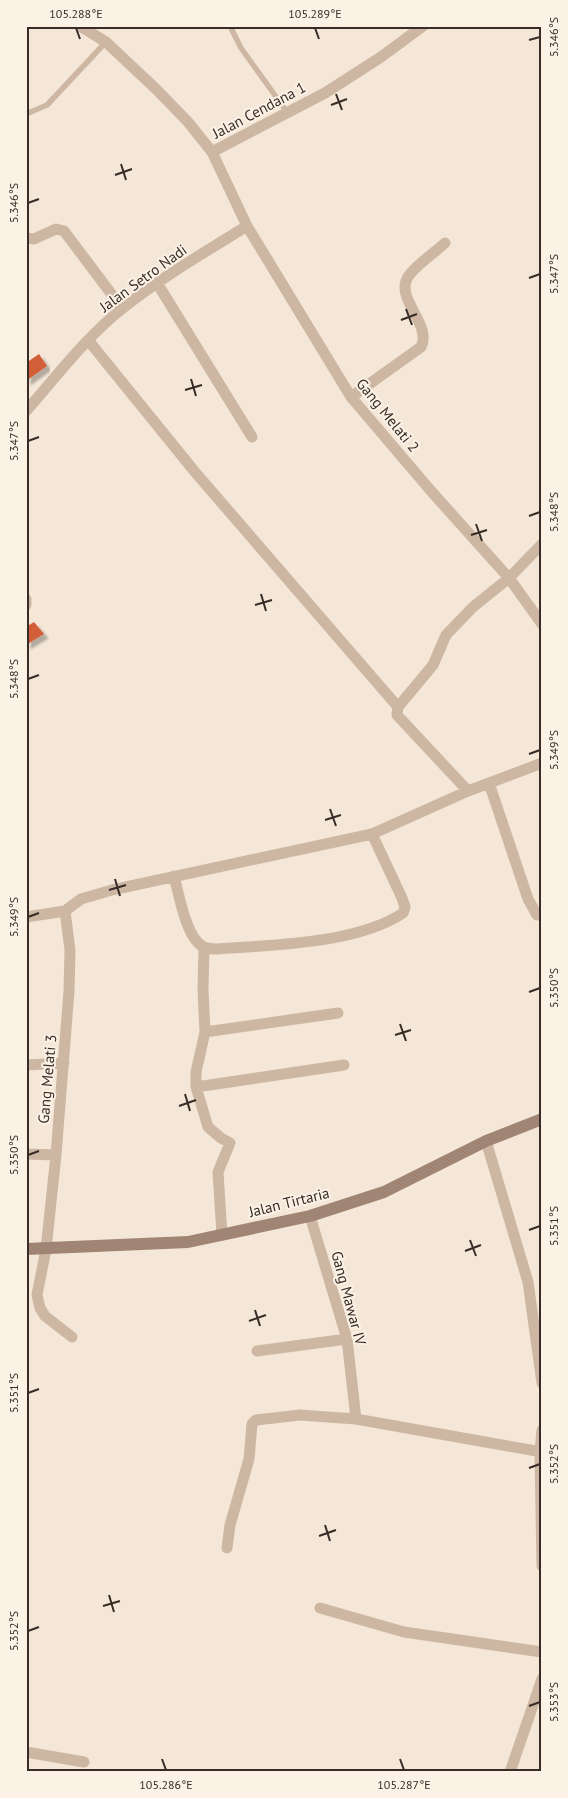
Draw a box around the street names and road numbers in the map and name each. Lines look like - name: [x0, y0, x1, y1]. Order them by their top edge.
- street label: Jalan Cendana 1: [208, 77, 309, 143]
- street label: Jalan Setro Nadi: [95, 240, 190, 317]
- street label: Gang Melati 2: [352, 374, 424, 456]
- street label: Gang Melati 3: [34, 1034, 60, 1124]
- street label: Jalan Tirtaria: [246, 1183, 331, 1221]
- street label: Gang Mawar IV: [327, 1249, 371, 1348]

